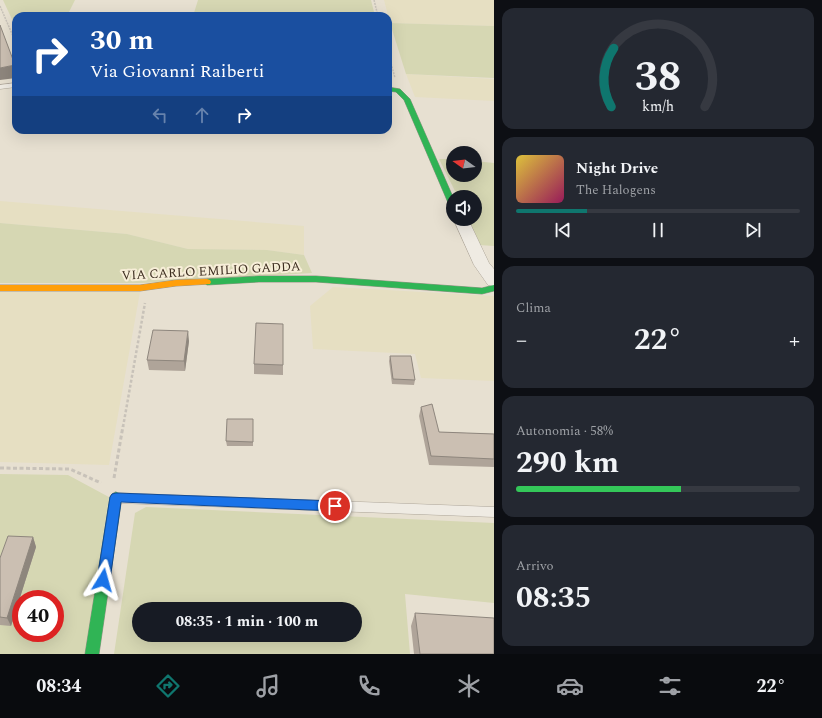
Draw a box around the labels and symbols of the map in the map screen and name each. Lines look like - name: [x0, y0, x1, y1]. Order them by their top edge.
- north arrow: [446, 146, 482, 182]
- street label: VIA CARLO EMILIO GADDA: [121, 256, 301, 286]
- pin: [318, 489, 352, 523]
- position arrow: [82, 559, 124, 601]
- speed limit sign: 40: [12, 590, 64, 642]

